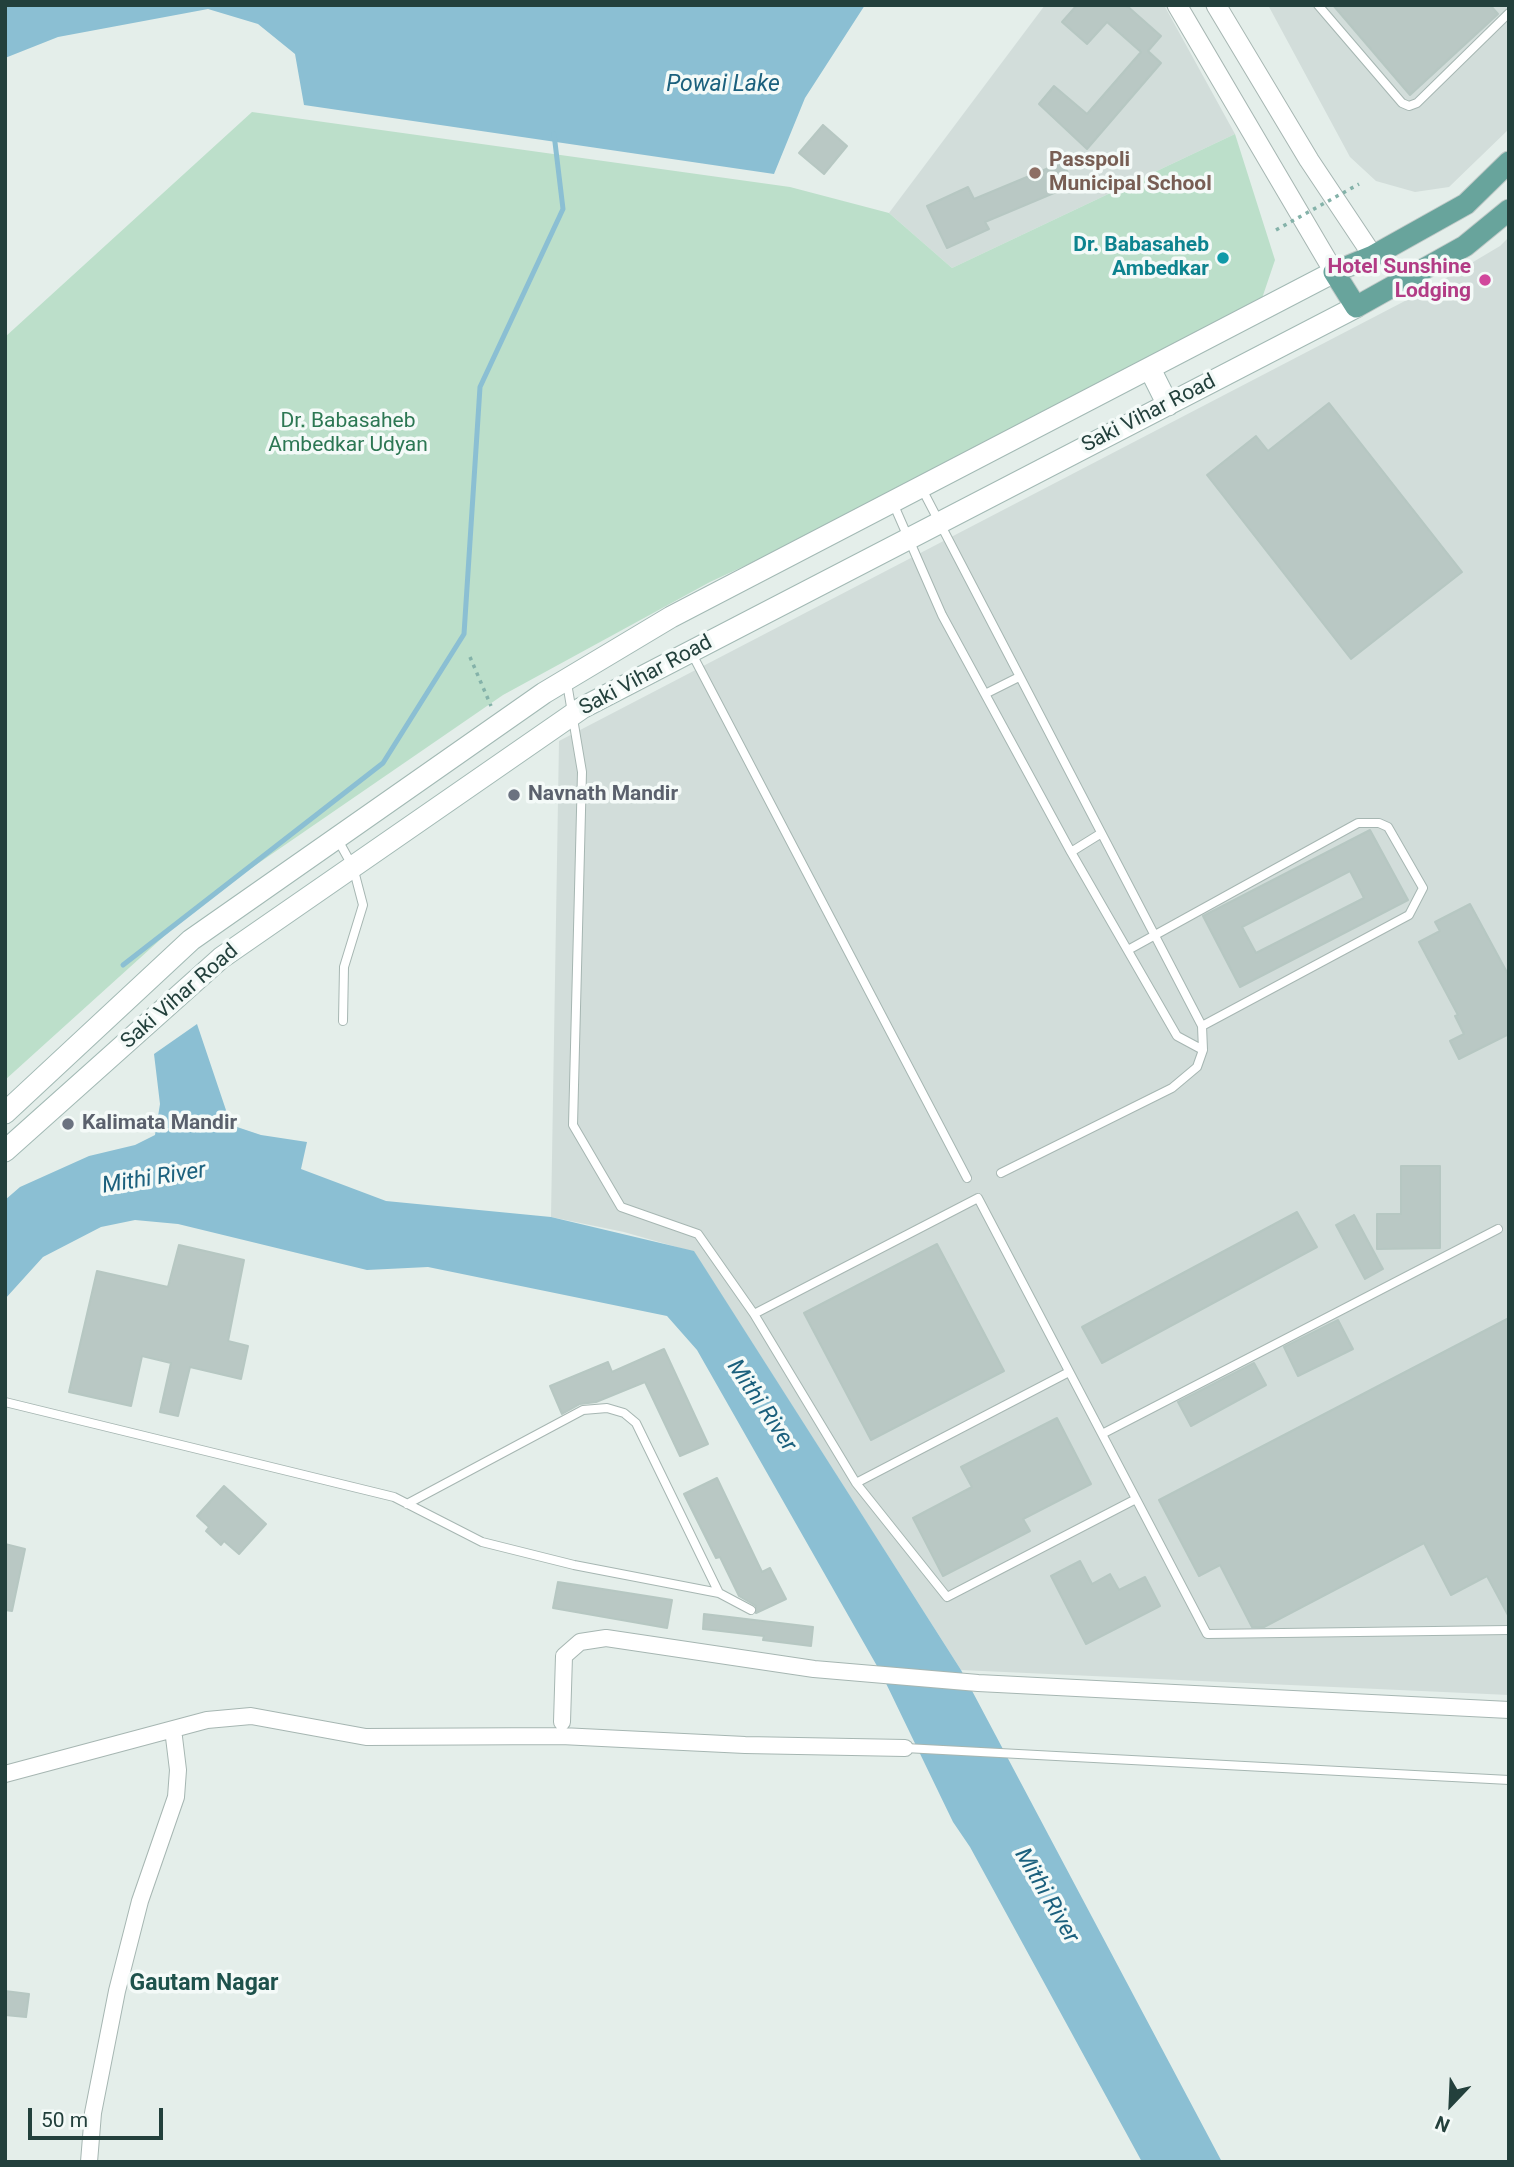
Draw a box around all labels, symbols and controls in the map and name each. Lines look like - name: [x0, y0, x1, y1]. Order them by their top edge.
- water label: Powai Lake: [666, 71, 780, 99]
- place label: Passpoli Municipal School: [1049, 148, 1212, 198]
- marker: Passpoli Municipal School: [1027, 165, 1043, 181]
- place label: Dr. Babasaheb Ambedkar: [1073, 233, 1209, 283]
- marker: Dr. Babasaheb Ambedkar: [1215, 250, 1231, 266]
- place label: Hotel Sunshine Lodging: [1327, 255, 1471, 305]
- marker: Hotel Sunshine Lodging: [1477, 272, 1493, 288]
- street label: Saki Vihar Road: [1078, 369, 1220, 459]
- park label: Dr. Babasaheb Ambedkar Udyan: [268, 409, 428, 459]
- street label: Saki Vihar Road: [575, 630, 717, 722]
- place label: Navnath Mandir: [528, 782, 678, 808]
- marker: Navnath Mandir: [506, 787, 522, 803]
- street label: Saki Vihar Road: [116, 939, 244, 1055]
- place label: Kalimata Mandir: [82, 1111, 237, 1137]
- marker: Kalimata Mandir: [60, 1116, 76, 1132]
- water label: Mithi River: [100, 1157, 208, 1201]
- water label: Mithi River: [720, 1355, 802, 1457]
- water label: Mithi River: [1008, 1844, 1084, 1948]
- district label: Gautam Nagar: [129, 1970, 279, 1998]
- north arrow: [1416, 2069, 1486, 2139]
- scale bar: [32, 2094, 166, 2138]
- text: 50 m: [41, 2108, 88, 2132]
- text: N: [1432, 2111, 1453, 2137]

